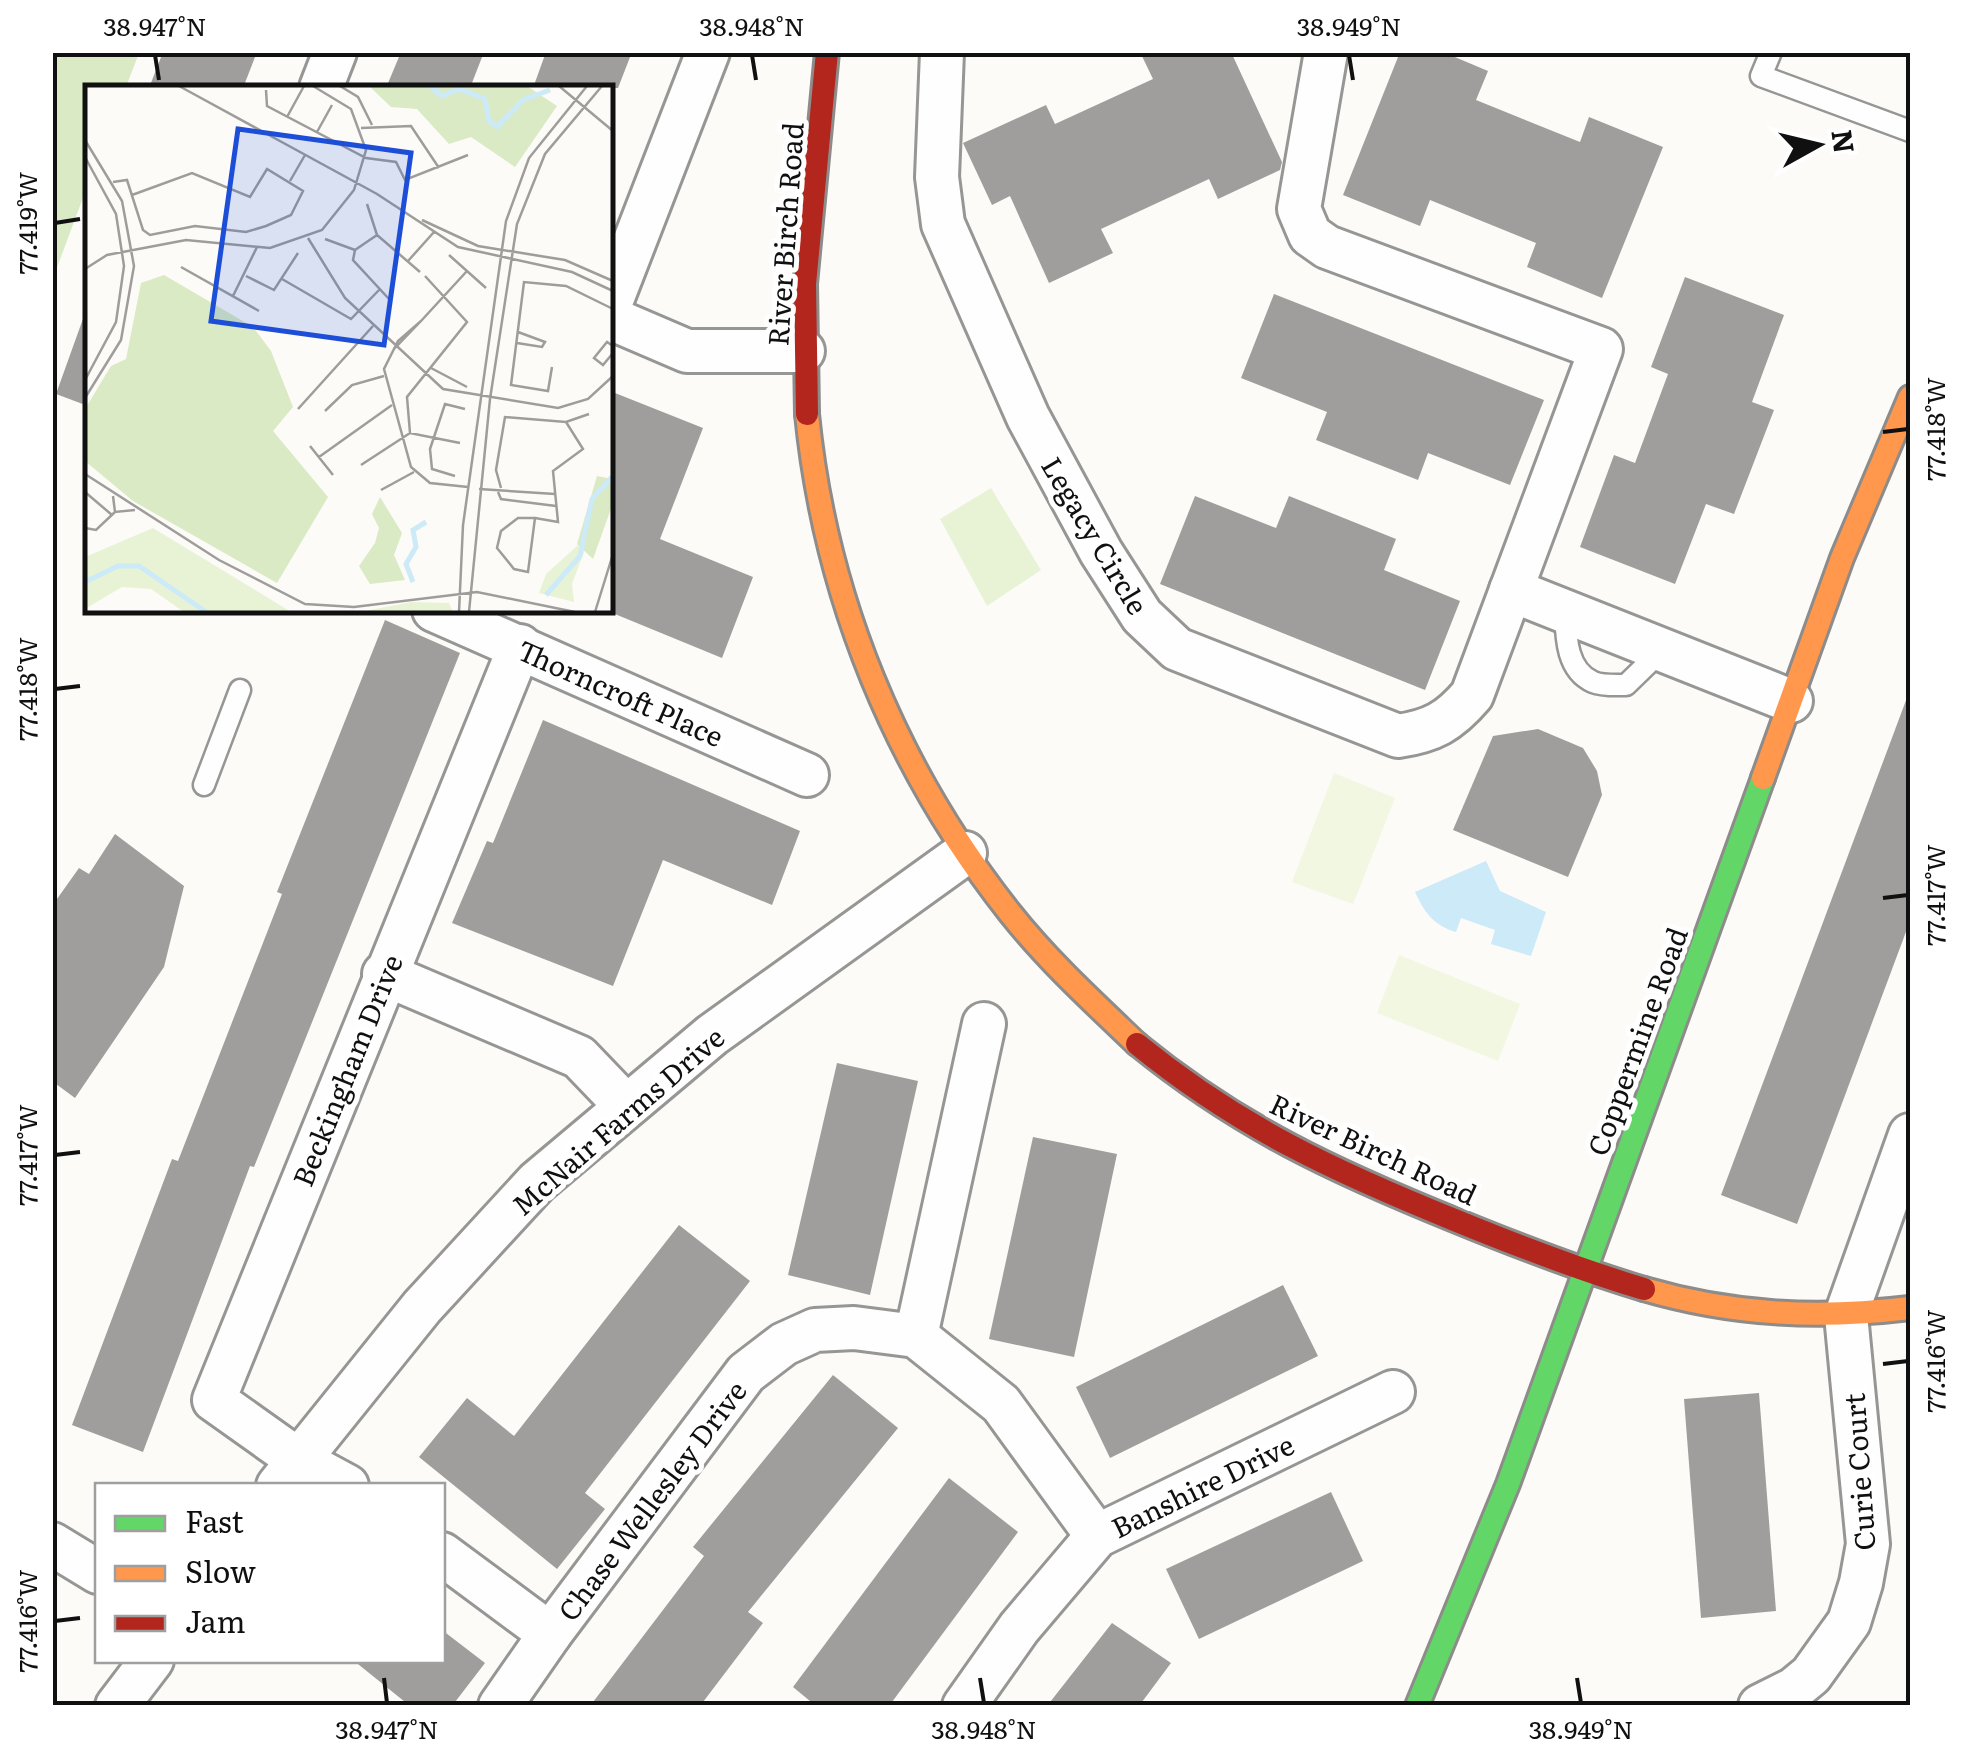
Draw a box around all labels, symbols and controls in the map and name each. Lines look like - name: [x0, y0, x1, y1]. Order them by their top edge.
- text: 38.947°N: [103, 7, 207, 44]
- text: 38.948°N: [699, 7, 805, 44]
- text: 38.949°N: [1297, 7, 1401, 44]
- inset map: [85, 85, 612, 612]
- north arrow: [1768, 95, 1868, 195]
- street label: River Birch Road: [755, 121, 813, 347]
- text: N: [1822, 127, 1867, 156]
- text: 77.419°W: [8, 172, 45, 274]
- text: 77.418°W: [1916, 377, 1953, 481]
- street label: Legacy Circle: [1032, 448, 1160, 622]
- street label: Thorncroft Place: [511, 628, 731, 756]
- text: 77.418°W: [8, 637, 45, 741]
- text: 77.417°W: [1916, 844, 1953, 946]
- street label: Coppermine Road: [1575, 921, 1697, 1161]
- street label: Beckingham Drive: [280, 948, 412, 1192]
- street label: McNair Farms Drive: [501, 1016, 733, 1224]
- street label: River Birch Road: [1263, 1082, 1485, 1214]
- text: 77.417°W: [8, 1104, 45, 1206]
- text: 77.416°W: [1916, 1309, 1953, 1413]
- street label: Chase Wellesley Drive: [547, 1371, 755, 1629]
- street label: Curie Court: [1832, 1391, 1884, 1552]
- street label: Banshire Drive: [1103, 1423, 1301, 1547]
- legend: [95, 1483, 445, 1663]
- text: Fast: [185, 1498, 244, 1542]
- text: Slow: [185, 1548, 256, 1592]
- text: 77.416°W: [8, 1569, 45, 1673]
- text: Jam: [185, 1598, 245, 1642]
- text: 38.947°N: [335, 1710, 439, 1747]
- text: 38.948°N: [931, 1710, 1037, 1747]
- text: 38.949°N: [1529, 1710, 1633, 1747]

